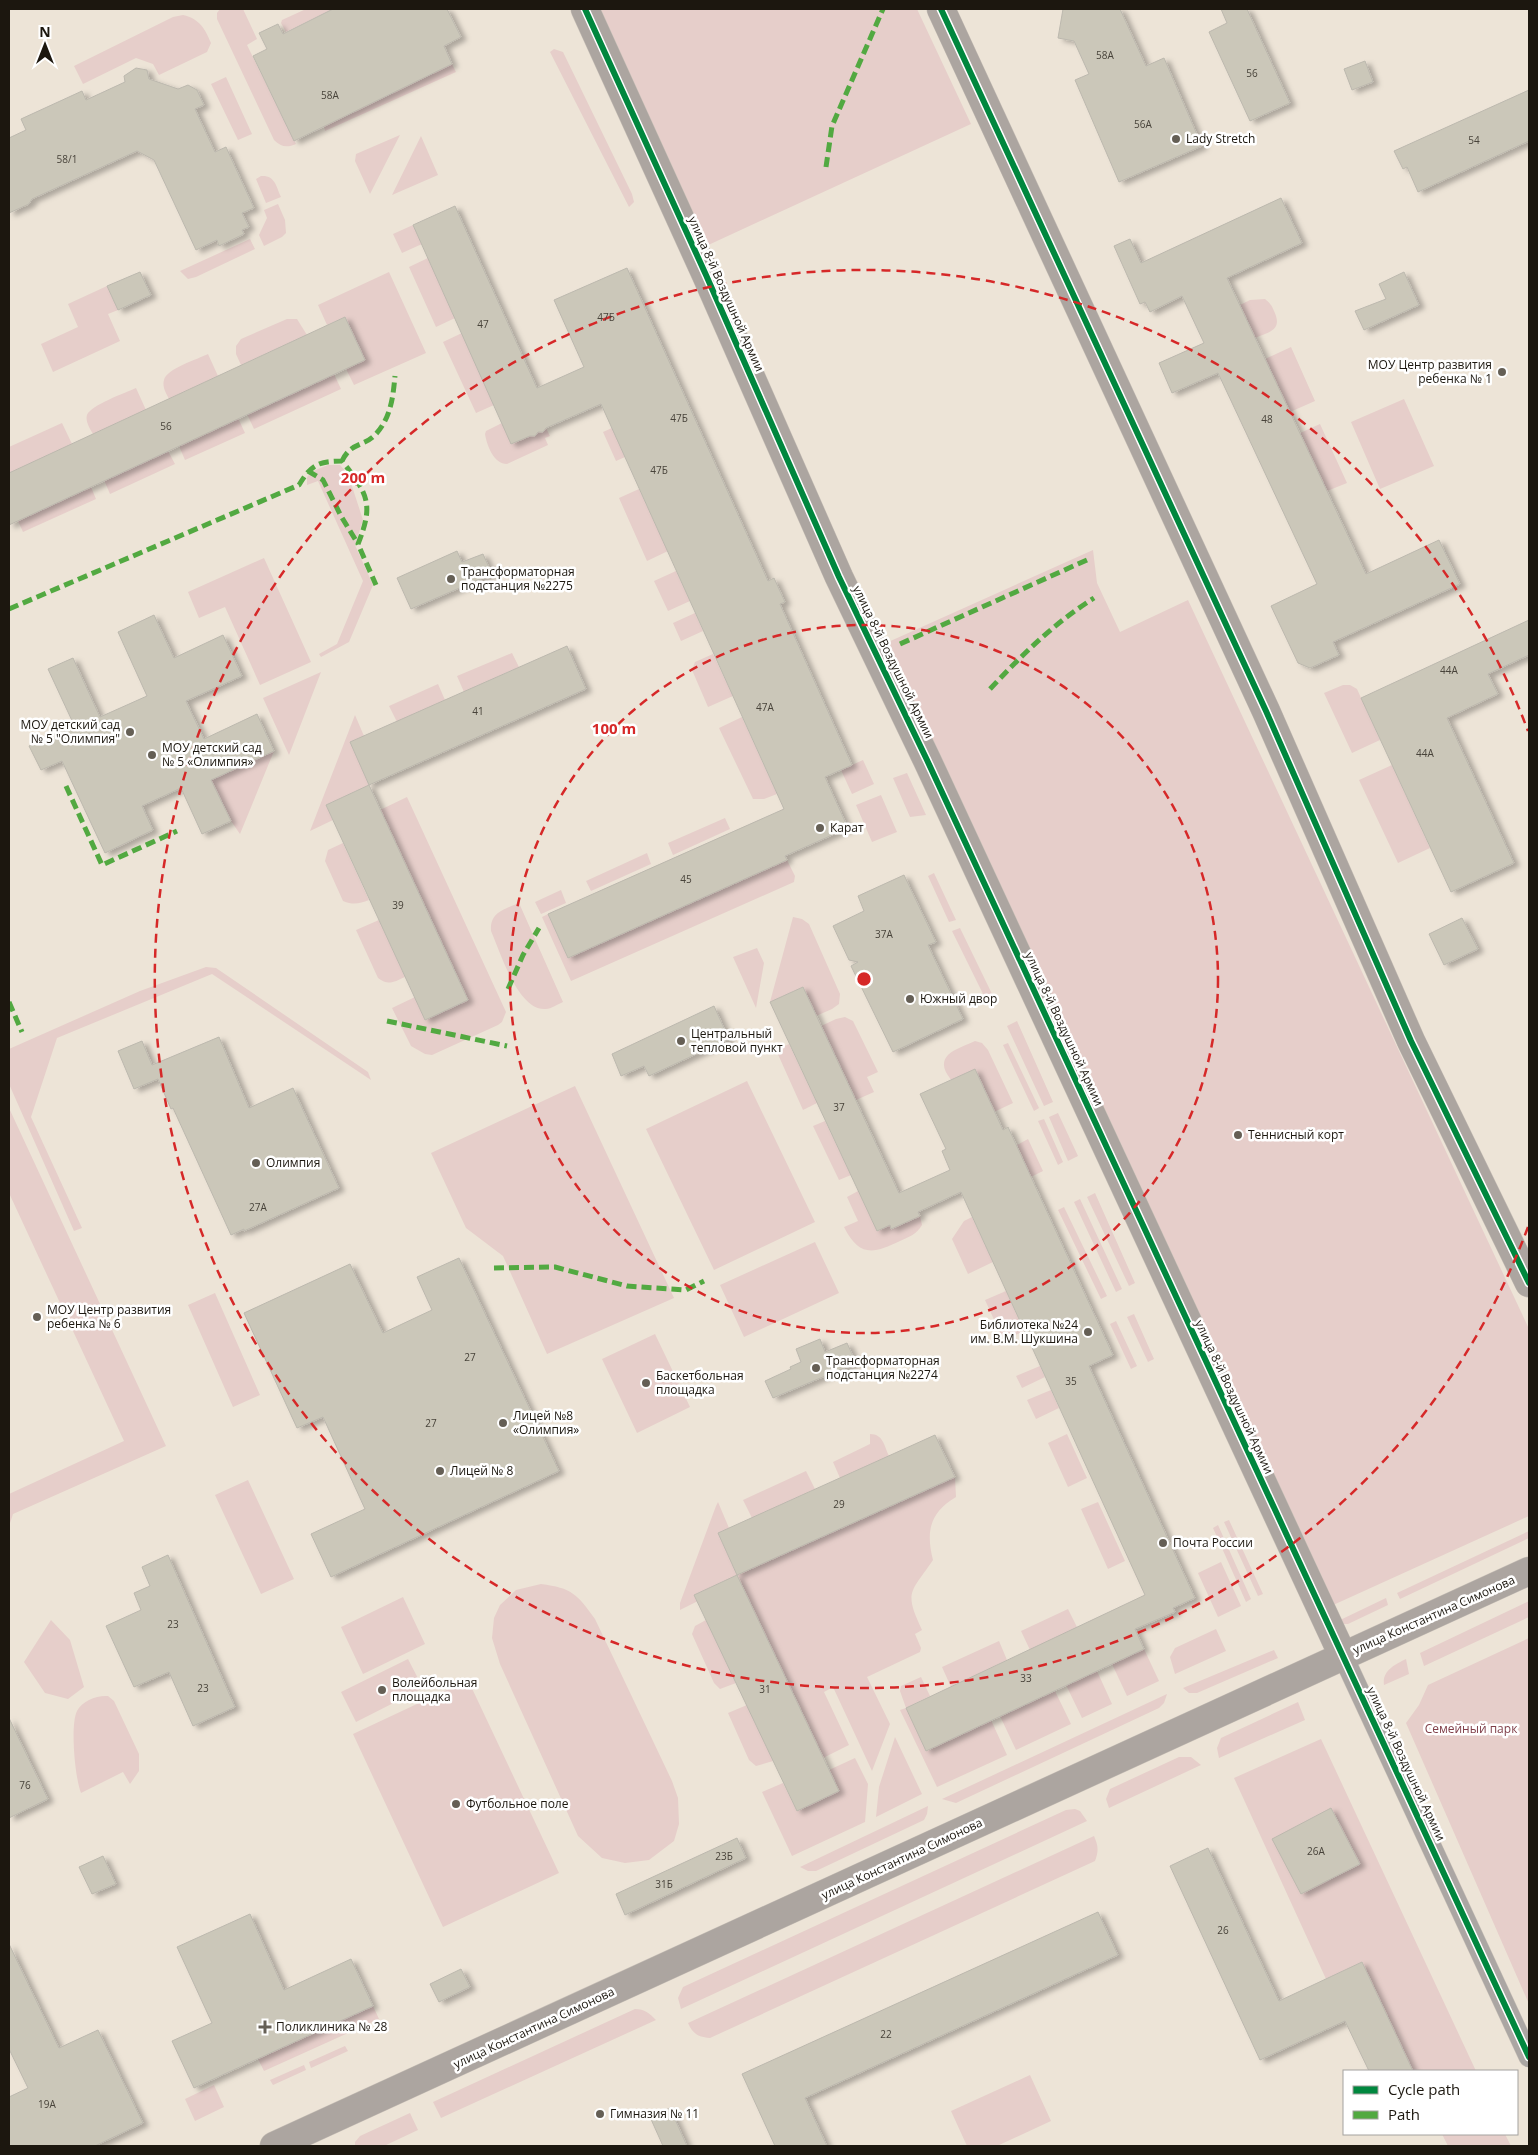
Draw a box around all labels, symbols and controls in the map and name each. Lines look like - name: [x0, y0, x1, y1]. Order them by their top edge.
- north arrow: [20, 20, 70, 70]
- text: N: [39, 22, 51, 41]
- house number: 58А: [1096, 48, 1115, 62]
- house number: 56: [1246, 66, 1258, 80]
- house number: 58А: [321, 88, 340, 102]
- house number: 56А: [1134, 117, 1153, 131]
- place label: Lady Stretch: [1186, 130, 1255, 147]
- marker: Lady Stretch: [1170, 133, 1182, 145]
- house number: 54: [1468, 133, 1480, 147]
- house number: 58/1: [57, 152, 77, 166]
- street label: улица 8-й Воздушной Армии: [684, 214, 768, 374]
- house number: 47Б: [597, 310, 615, 324]
- house number: 47: [477, 317, 489, 331]
- place label: МОУ Центр развития ребенка № 1: [1368, 356, 1492, 387]
- marker: МОУ Центр развития ребенка № 1: [1496, 366, 1508, 378]
- house number: 47Б: [670, 411, 688, 425]
- house number: 48: [1261, 412, 1273, 426]
- house number: 56: [160, 419, 172, 433]
- house number: 47Б: [650, 463, 668, 477]
- text: 200 m: [341, 467, 385, 487]
- place label: Трансформаторная подстанция №2275: [461, 563, 575, 594]
- marker: Трансформаторная подстанция №2275: [445, 573, 457, 585]
- street label: улица 8-й Воздушной Армии: [849, 582, 938, 741]
- house number: 44А: [1440, 663, 1459, 677]
- house number: 47А: [756, 700, 775, 714]
- house number: 41: [472, 704, 484, 718]
- place label: МОУ детский сад № 5 "Олимпия": [20, 716, 120, 747]
- text: 100 m: [592, 718, 636, 738]
- marker: МОУ детский сад № 5 "Олимпия": [124, 726, 136, 738]
- place label: МОУ детский сад № 5 «Олимпия»: [162, 739, 262, 770]
- house number: 44А: [1416, 746, 1435, 760]
- marker: МОУ детский сад № 5 «Олимпия»: [146, 749, 158, 761]
- place label: Карат: [830, 819, 864, 836]
- marker: Карат: [814, 822, 826, 834]
- house number: 45: [680, 872, 692, 886]
- house number: 39: [392, 898, 404, 912]
- house number: 37А: [875, 927, 894, 941]
- street label: улица 8-й Воздушной Армии: [1021, 949, 1108, 1109]
- centre of rings: [855, 970, 873, 988]
- place label: Южный двор: [920, 990, 997, 1007]
- marker: Южный двор: [904, 993, 916, 1005]
- place label: Центральный тепловой пункт: [691, 1025, 783, 1056]
- marker: Центральный тепловой пункт: [675, 1035, 687, 1047]
- house number: 37: [833, 1100, 845, 1114]
- place label: Теннисный корт: [1248, 1126, 1344, 1143]
- marker: Теннисный корт: [1232, 1129, 1244, 1141]
- place label: Олимпия: [266, 1154, 320, 1171]
- marker: Олимпия: [250, 1157, 262, 1169]
- house number: 27А: [249, 1200, 268, 1214]
- place label: МОУ Центр развития ребенка № 6: [47, 1301, 171, 1332]
- marker: МОУ Центр развития ребенка № 6: [31, 1311, 43, 1323]
- place label: Библиотека №24 им. В.М. Шукшина: [970, 1316, 1078, 1347]
- street label: улица 8-й Воздушной Армии: [1191, 1317, 1278, 1477]
- marker: Библиотека №24 им. В.М. Шукшина: [1082, 1326, 1094, 1338]
- house number: 27: [464, 1350, 476, 1364]
- place label: Трансформаторная подстанция №2274: [826, 1352, 940, 1383]
- marker: Трансформаторная подстанция №2274: [810, 1362, 822, 1374]
- place label: Баскетбольная площадка: [656, 1367, 744, 1398]
- house number: 35: [1065, 1374, 1077, 1388]
- marker: Баскетбольная площадка: [640, 1377, 652, 1389]
- place label: Лицей №8 «Олимпия»: [513, 1407, 579, 1438]
- house number: 27: [425, 1416, 437, 1430]
- marker: Лицей №8 «Олимпия»: [497, 1417, 509, 1429]
- place label: Лицей № 8: [450, 1462, 513, 1479]
- marker: Лицей № 8: [434, 1465, 446, 1477]
- house number: 29: [833, 1497, 845, 1511]
- place label: Почта России: [1173, 1534, 1253, 1551]
- marker: Почта России: [1157, 1537, 1169, 1549]
- street label: улица Константина Симонова: [1350, 1571, 1518, 1658]
- house number: 23: [167, 1617, 179, 1631]
- house number: 33: [1020, 1671, 1032, 1685]
- place label: Волейбольная площадка: [392, 1674, 477, 1705]
- house number: 23: [197, 1681, 209, 1695]
- house number: 31: [759, 1682, 771, 1696]
- marker: Волейбольная площадка: [376, 1684, 388, 1696]
- street label: улица 8-й Воздушной Армии: [1363, 1684, 1450, 1844]
- park label: Семейный парк: [1425, 1720, 1518, 1737]
- house number: 76: [19, 1778, 31, 1792]
- place label: Футбольное поле: [466, 1795, 569, 1812]
- marker: Футбольное поле: [450, 1798, 462, 1810]
- street label: улица Константина Симонова: [819, 1814, 985, 1903]
- house number: 26А: [1307, 1844, 1326, 1858]
- house number: 23Б: [715, 1849, 733, 1863]
- house number: 31Б: [655, 1877, 673, 1891]
- house number: 26: [1217, 1923, 1229, 1937]
- street label: улица Константина Симонова: [451, 1983, 617, 2072]
- place label: Поликлиника № 28: [276, 2018, 388, 2035]
- marker: Поликлиника № 28: [258, 2020, 272, 2034]
- house number: 22: [880, 2027, 892, 2041]
- legend: [1343, 2070, 1518, 2135]
- text: Cycle path: [1388, 2079, 1460, 2099]
- house number: 19А: [38, 2097, 57, 2111]
- text: Path: [1388, 2104, 1420, 2124]
- place label: Гимназия № 11: [610, 2105, 699, 2122]
- marker: Гимназия № 11: [594, 2108, 606, 2120]

